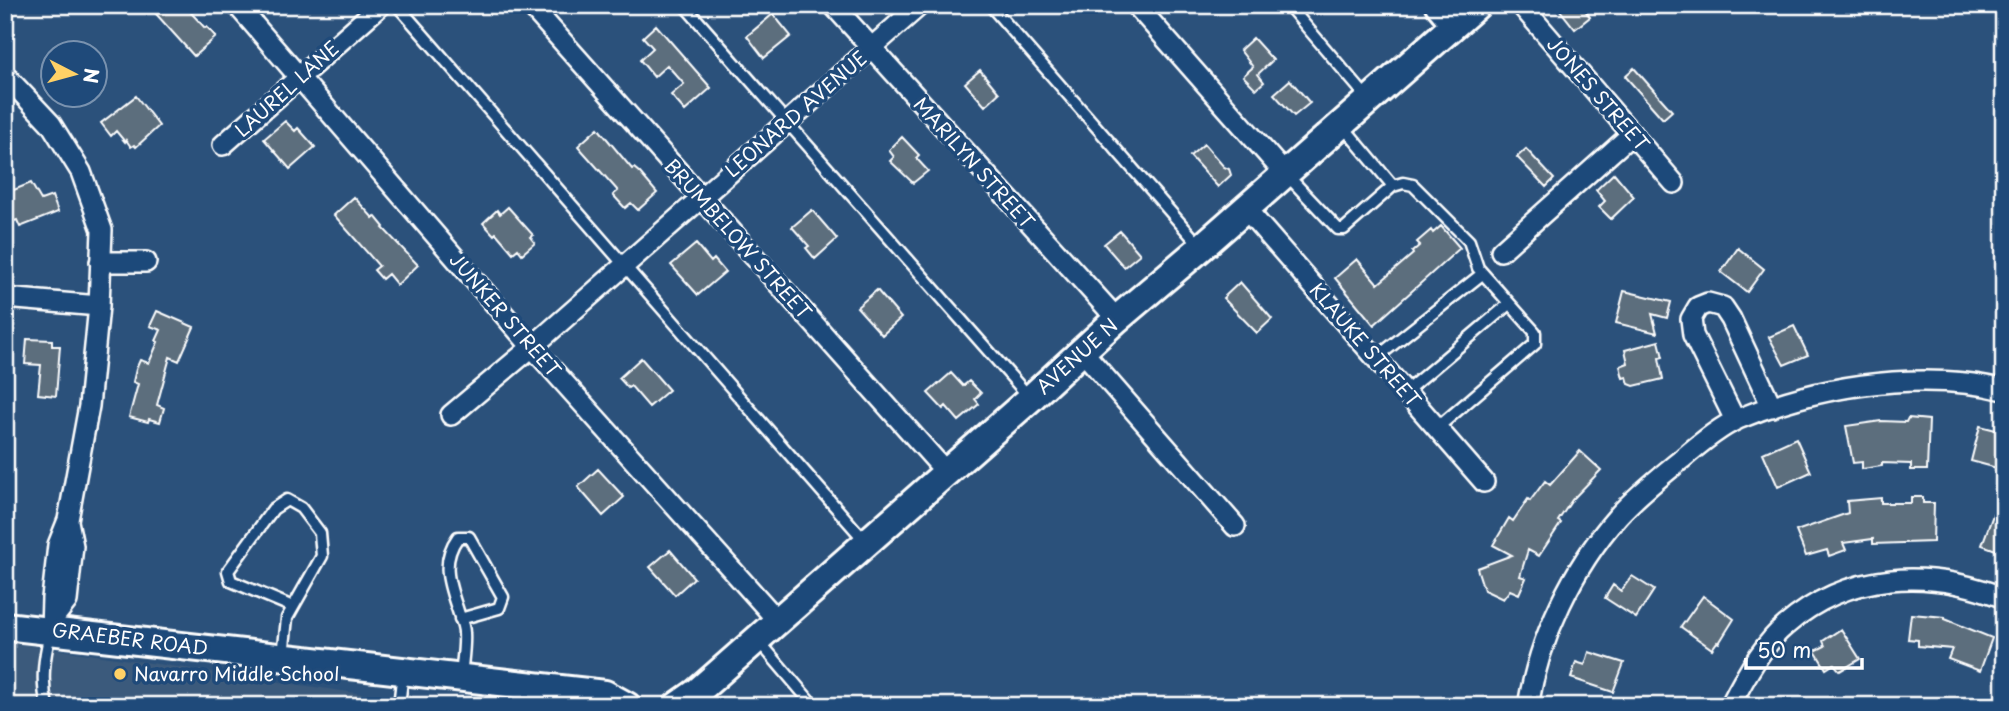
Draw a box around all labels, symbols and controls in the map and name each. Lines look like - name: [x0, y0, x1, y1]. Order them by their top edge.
- street label: JONES STREET: [1541, 30, 1656, 157]
- street label: LAUREL LANE: [228, 34, 345, 143]
- north arrow: [38, 38, 108, 108]
- street label: LEONARD AVENUE: [718, 44, 873, 183]
- text: N: [77, 67, 107, 85]
- street label: MARILYN STREET: [908, 90, 1042, 234]
- street label: BRUMBELOW STREET: [659, 152, 819, 325]
- street label: JUNKER STREET: [444, 246, 568, 383]
- street label: KLAUKE STREET: [1304, 276, 1428, 413]
- street label: AVENUE N: [1029, 311, 1123, 400]
- street label: GRAEBER ROAD: [51, 615, 210, 661]
- scale bar: [1746, 627, 1862, 671]
- text: 50 m: [1757, 633, 1811, 665]
- place label: Navarro Middle School: [134, 659, 339, 687]
- marker: Navarro Middle School: [112, 666, 128, 682]

